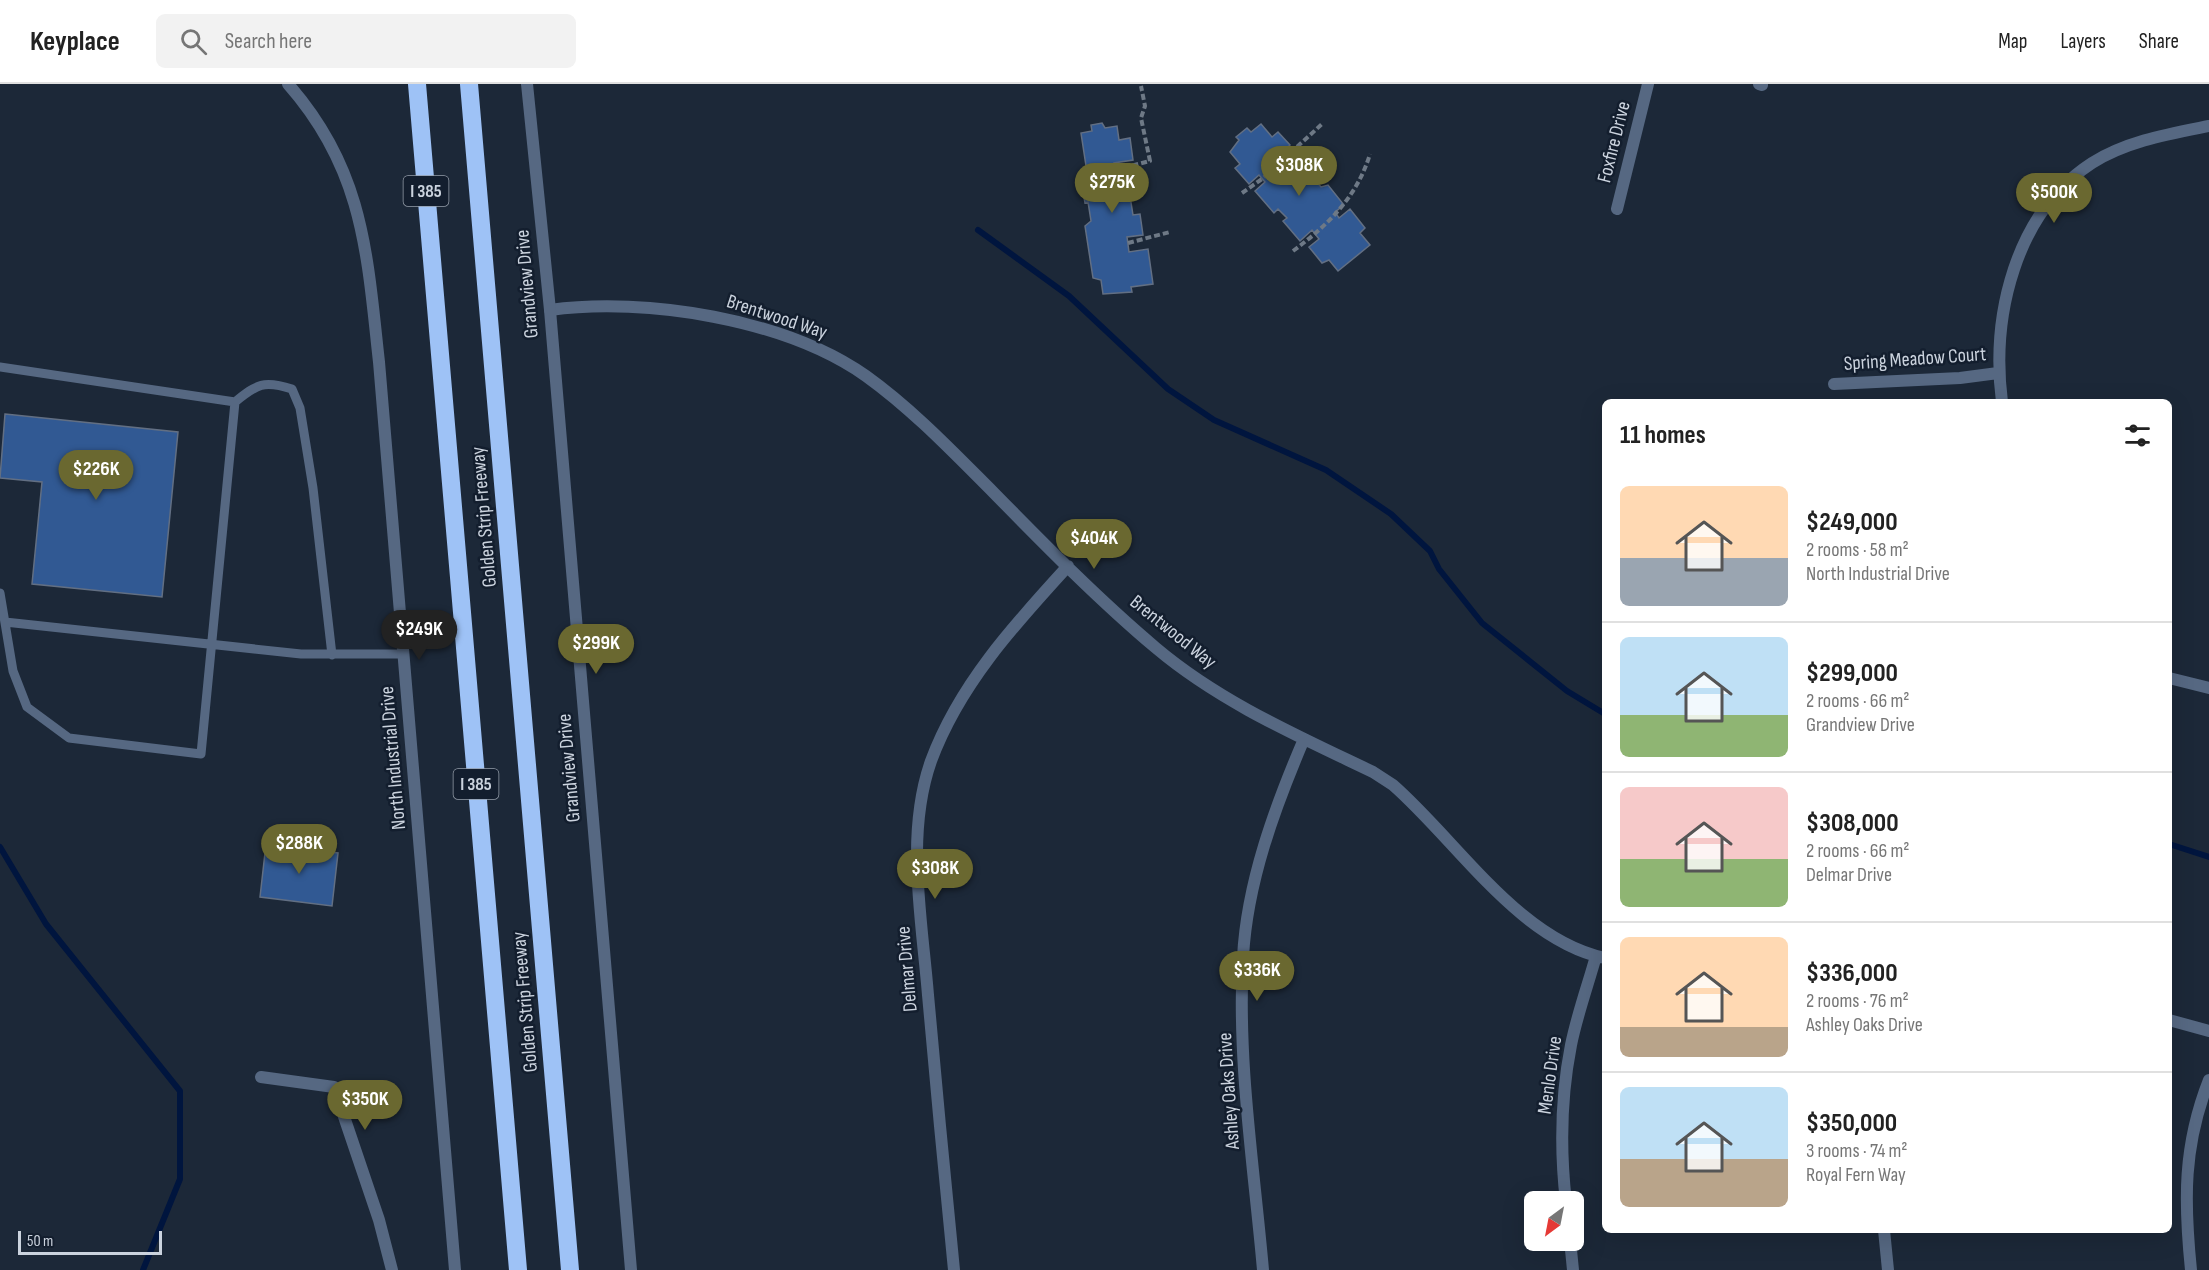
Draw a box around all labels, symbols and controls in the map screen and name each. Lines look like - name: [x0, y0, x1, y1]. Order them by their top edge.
- search box: [156, 14, 576, 68]
- text: Keyplace: [30, 25, 120, 58]
- icon: search: [177, 25, 210, 58]
- text: Search here: [225, 28, 312, 55]
- text: Map: [1998, 29, 2027, 54]
- text: Layers: [2060, 29, 2106, 54]
- text: Share: [2139, 29, 2179, 54]
- street label: Foxfire Drive: [1592, 99, 1636, 185]
- pin: $308K: [1257, 146, 1341, 197]
- text: $308K: [1275, 153, 1323, 177]
- pin: $275K: [1070, 163, 1154, 214]
- text: $275K: [1089, 170, 1135, 194]
- pin: $500K: [2012, 173, 2096, 224]
- road number: I 385: [404, 176, 448, 206]
- text: $500K: [2030, 180, 2078, 204]
- street label: Grandview Drive: [510, 229, 544, 339]
- street label: Brentwood Way: [724, 289, 831, 345]
- street label: Spring Meadow Court: [1843, 342, 1987, 376]
- icon: filters: [2121, 419, 2154, 452]
- text: 11 homes: [1620, 420, 1706, 451]
- street label: Golden Strip Freeway: [466, 445, 502, 588]
- pin: $226K: [54, 450, 138, 501]
- text: $226K: [72, 457, 120, 481]
- text: $249,000: [1806, 507, 1898, 538]
- icon: home: [1668, 510, 1740, 582]
- pin: $404K: [1052, 519, 1136, 570]
- text: $404K: [1070, 526, 1118, 550]
- text: 2 rooms · 58 m²: [1806, 538, 1909, 562]
- text: North Industrial Drive: [1806, 562, 1950, 586]
- street label: Brentwood Way: [1125, 590, 1221, 674]
- pin: $249K: [377, 610, 461, 661]
- text: $249K: [395, 617, 443, 641]
- pin: $299K: [554, 624, 638, 675]
- text: $299K: [572, 631, 620, 655]
- text: $299,000: [1806, 658, 1898, 689]
- icon: home: [1668, 661, 1740, 733]
- street label: North Industrial Drive: [375, 685, 411, 831]
- text: 2 rooms · 66 m²: [1806, 689, 1910, 713]
- street label: Grandview Drive: [552, 713, 586, 823]
- text: Grandview Drive: [1806, 713, 1915, 737]
- road number: I 385: [454, 769, 498, 799]
- text: $308,000: [1806, 808, 1899, 839]
- icon: home: [1668, 811, 1740, 883]
- pin: $288K: [257, 824, 341, 875]
- text: $288K: [275, 831, 323, 855]
- text: 2 rooms · 66 m²: [1806, 839, 1910, 863]
- pin: $308K: [893, 849, 977, 900]
- text: $308K: [911, 856, 959, 880]
- text: Delmar Drive: [1806, 863, 1892, 887]
- street label: Delmar Drive: [891, 925, 923, 1013]
- street label: Golden Strip Freeway: [507, 930, 543, 1073]
- pin: $336K: [1215, 951, 1299, 1002]
- text: $336K: [1233, 958, 1281, 982]
- text: $336,000: [1806, 958, 1898, 989]
- icon: home: [1668, 961, 1740, 1033]
- text: 2 rooms · 76 m²: [1806, 989, 1909, 1013]
- text: Ashley Oaks Drive: [1806, 1013, 1923, 1037]
- street label: Ashley Oaks Drive: [1213, 1032, 1245, 1151]
- street label: Menlo Drive: [1533, 1034, 1567, 1116]
- pin: $350K: [323, 1080, 407, 1131]
- text: $350K: [341, 1087, 389, 1111]
- text: $350,000: [1806, 1108, 1897, 1139]
- icon: home: [1668, 1111, 1740, 1183]
- text: 3 rooms · 74 m²: [1806, 1139, 1908, 1163]
- text: Royal Fern Way: [1806, 1163, 1906, 1187]
- north arrow: [1524, 1191, 1584, 1251]
- map controls: [1524, 1191, 1584, 1251]
- scale bar: [18, 1228, 162, 1256]
- text: 50 m: [27, 1232, 53, 1251]

